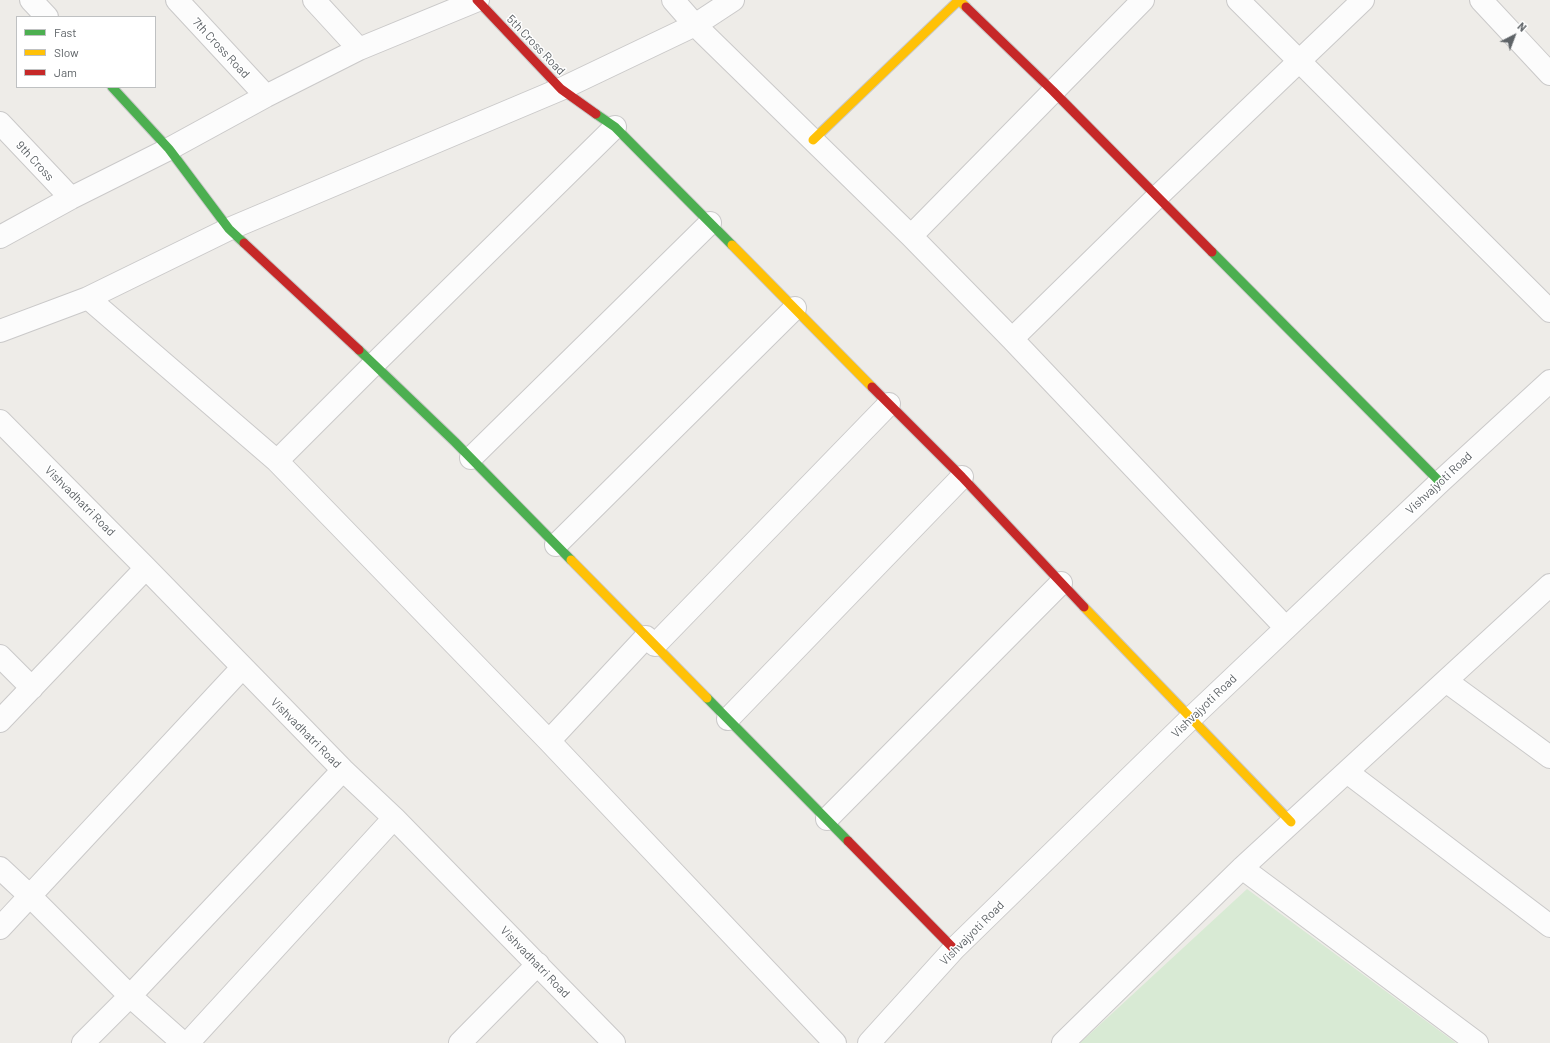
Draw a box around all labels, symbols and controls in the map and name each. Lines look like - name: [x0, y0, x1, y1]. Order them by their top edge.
- street label: 5th Cross Road: [504, 12, 568, 78]
- street label: 7th Cross Road: [189, 15, 253, 81]
- legend: [16, 16, 156, 88]
- north arrow: [1494, 16, 1534, 56]
- text: N: [1515, 19, 1529, 34]
- text: Fast: [54, 25, 77, 39]
- text: Slow: [54, 45, 79, 59]
- text: Jam: [54, 65, 77, 79]
- street label: 9th Cross: [13, 138, 57, 184]
- street label: Vishvajyoti Road: [1403, 449, 1475, 517]
- street label: Vishvadhatri Road: [42, 463, 118, 539]
- street label: Vishvajyoti Road: [1168, 671, 1240, 741]
- street label: Vishvadhatri Road: [268, 695, 344, 771]
- street label: Vishvajyoti Road: [937, 898, 1007, 968]
- street label: Vishvadhatri Road: [497, 923, 573, 1001]

